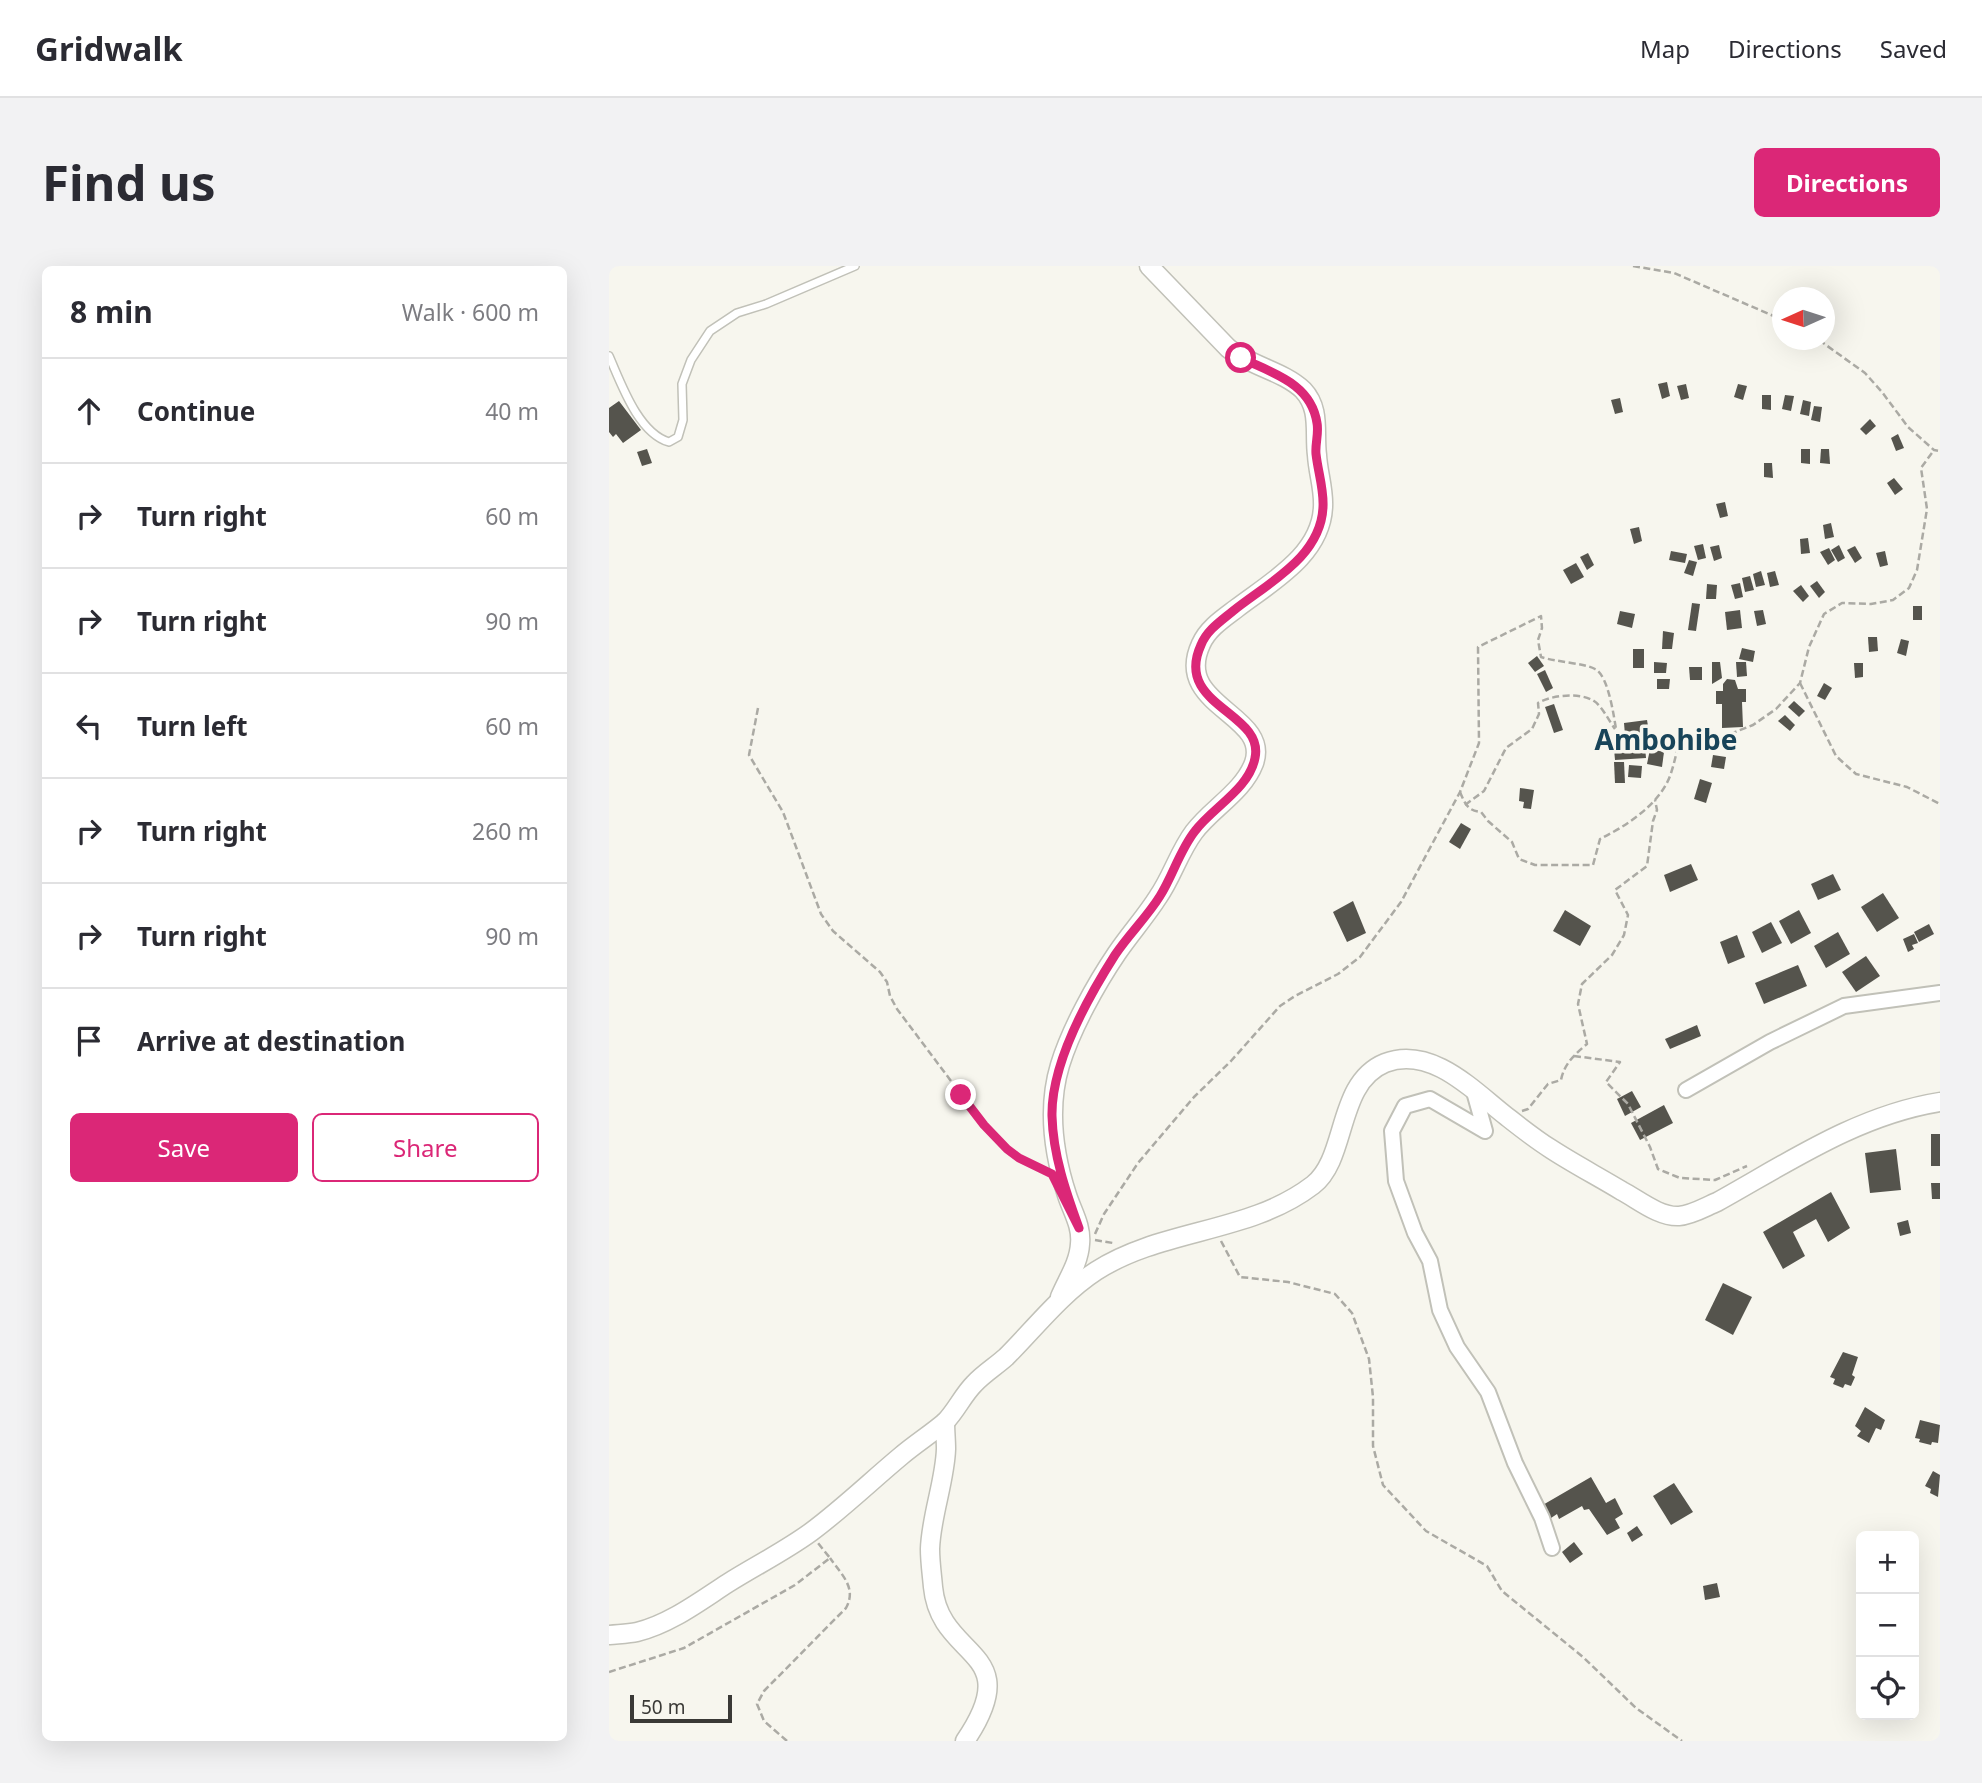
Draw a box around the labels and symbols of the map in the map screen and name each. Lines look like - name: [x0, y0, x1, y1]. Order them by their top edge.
- north arrow: [1772, 287, 1835, 350]
- route start: [1225, 342, 1256, 373]
- district label: Ambohibe: [1595, 720, 1737, 758]
- route end: [945, 1079, 976, 1110]
- scale bar: [630, 1692, 731, 1724]

